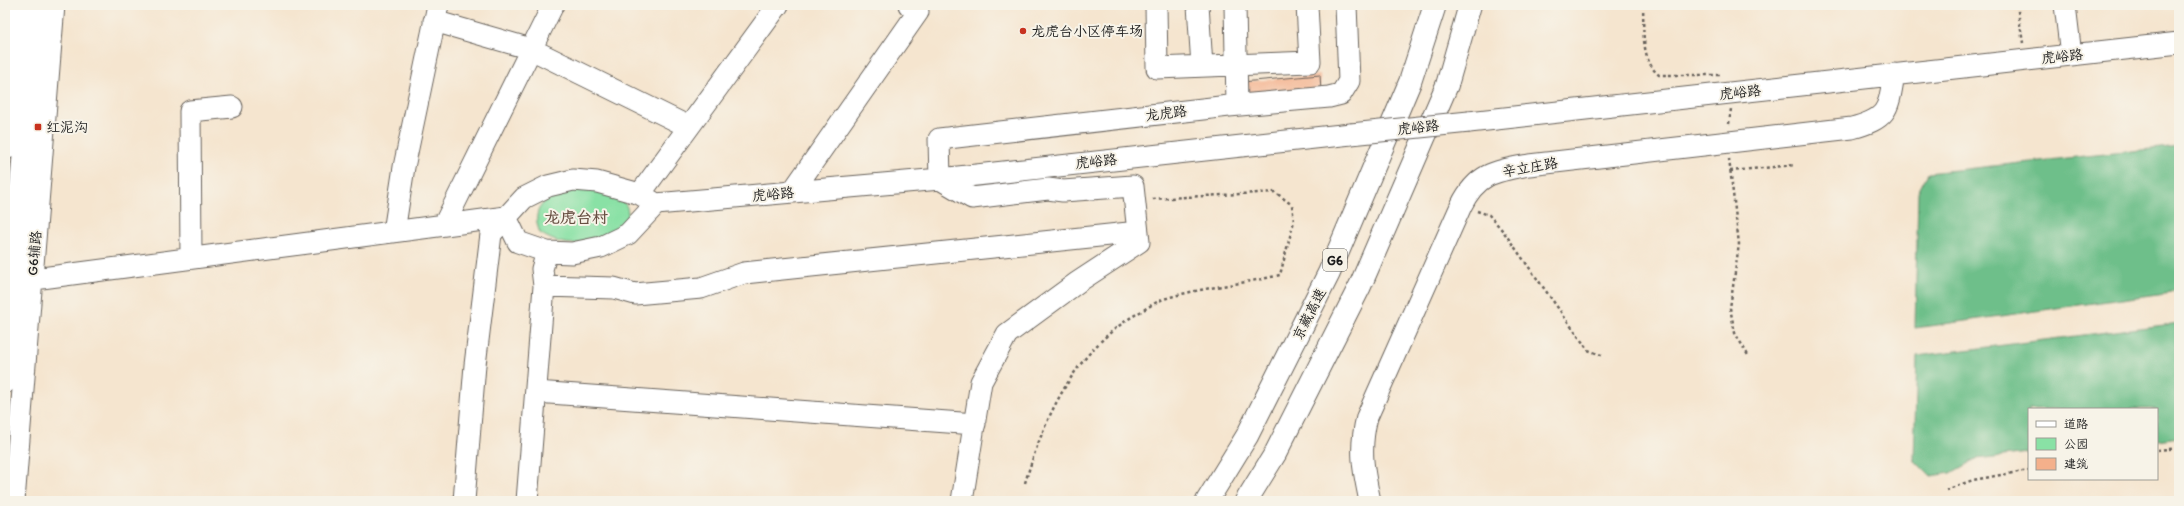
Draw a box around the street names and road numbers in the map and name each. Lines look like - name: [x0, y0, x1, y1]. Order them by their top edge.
- street label: 虎峪路: [2040, 46, 2084, 67]
- street label: 虎峪路: [1718, 82, 1762, 103]
- street label: 龙虎路: [1144, 103, 1188, 124]
- street label: 虎峪路: [1396, 117, 1440, 138]
- street label: 虎峪路: [1074, 151, 1118, 172]
- street label: 辛立庄路: [1501, 154, 1559, 181]
- street label: 虎峪路: [751, 184, 795, 205]
- street label: G6辅路: [24, 230, 45, 276]
- road number: G6: [1323, 249, 1347, 271]
- street label: 京藏高速: [1289, 285, 1330, 343]

